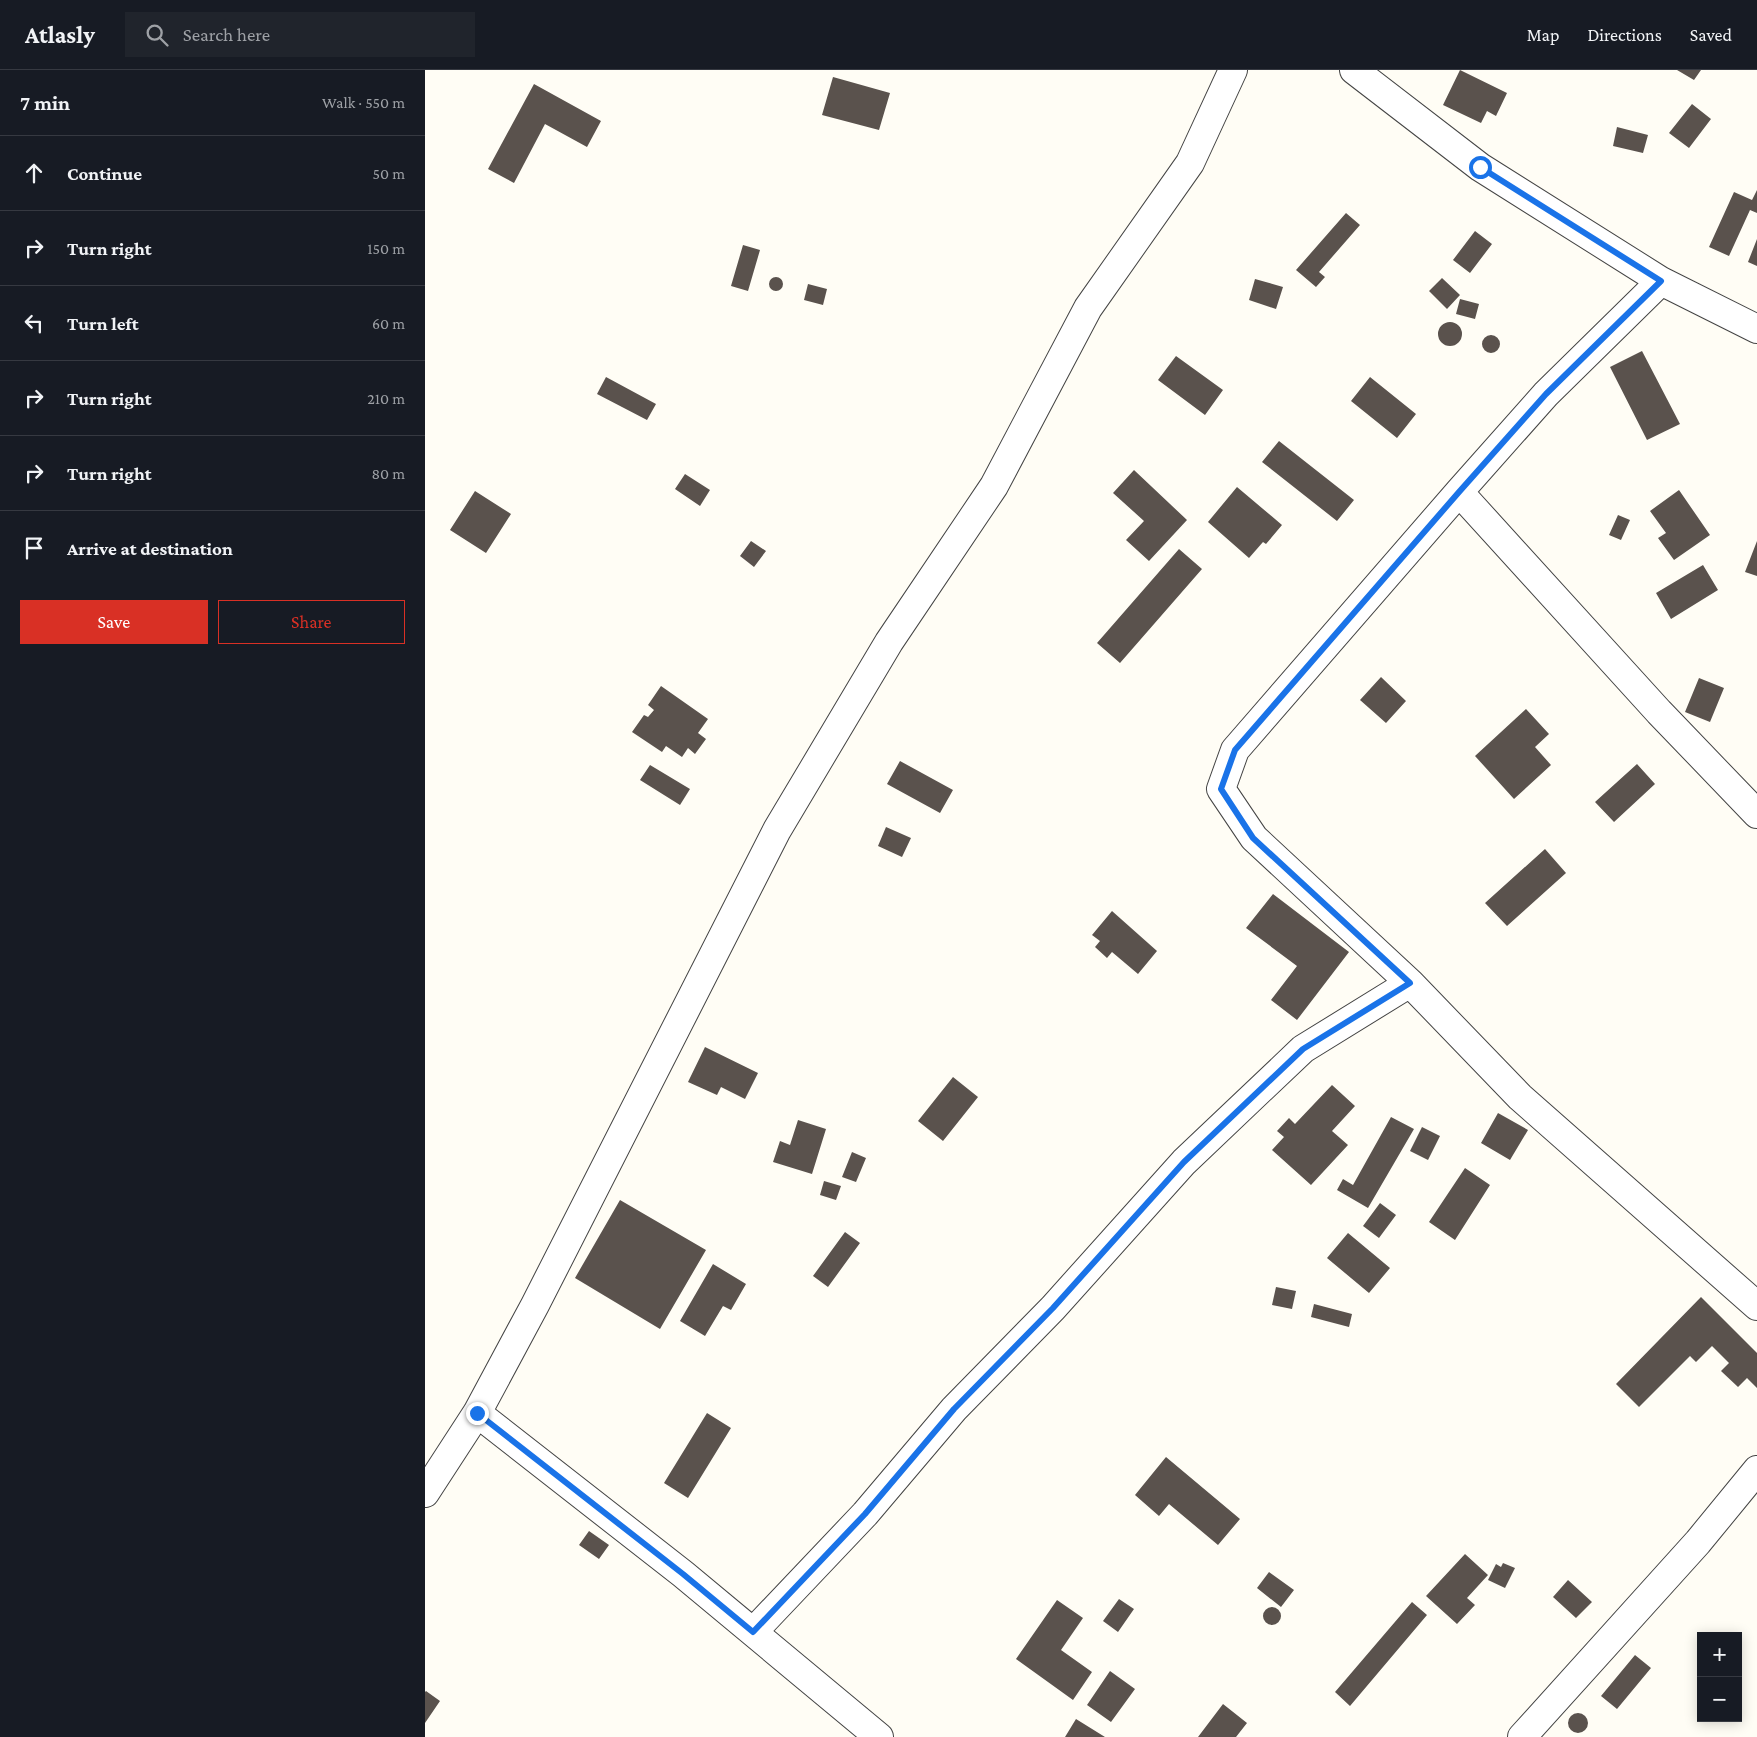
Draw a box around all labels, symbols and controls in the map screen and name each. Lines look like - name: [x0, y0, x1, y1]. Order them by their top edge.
- search box: [125, 12, 475, 57]
- text: Atlasly: [25, 21, 95, 48]
- icon: search: [143, 21, 171, 49]
- text: Search here: [183, 24, 270, 45]
- text: Map: [1527, 25, 1559, 45]
- text: Directions: [1587, 25, 1662, 45]
- text: Saved: [1690, 25, 1732, 45]
- text: 7 min: [20, 91, 70, 115]
- text: Walk · 550 m: [322, 94, 405, 111]
- route start: [1469, 156, 1492, 179]
- icon: ahead: [20, 159, 48, 187]
- text: Continue: [67, 163, 142, 184]
- text: 50 m: [373, 165, 405, 182]
- icon: right: [20, 234, 48, 262]
- text: Turn right: [67, 238, 152, 259]
- text: 150 m: [367, 240, 405, 257]
- icon: left: [20, 309, 48, 337]
- text: Turn left: [67, 313, 139, 334]
- text: 60 m: [372, 315, 405, 332]
- icon: right: [20, 384, 48, 412]
- text: Turn right: [67, 388, 152, 409]
- text: 210 m: [367, 390, 405, 407]
- icon: right: [20, 459, 48, 487]
- text: Turn right: [67, 463, 152, 484]
- text: 80 m: [371, 465, 405, 482]
- icon: arrive: [20, 534, 48, 562]
- text: Arrive at destination: [67, 538, 233, 559]
- button: Save: [20, 600, 208, 644]
- button: Share: [218, 600, 405, 644]
- route end: [466, 1402, 489, 1425]
- map controls: [1697, 1632, 1742, 1722]
- button: +: [1697, 1632, 1742, 1677]
- button: −: [1697, 1677, 1742, 1722]

